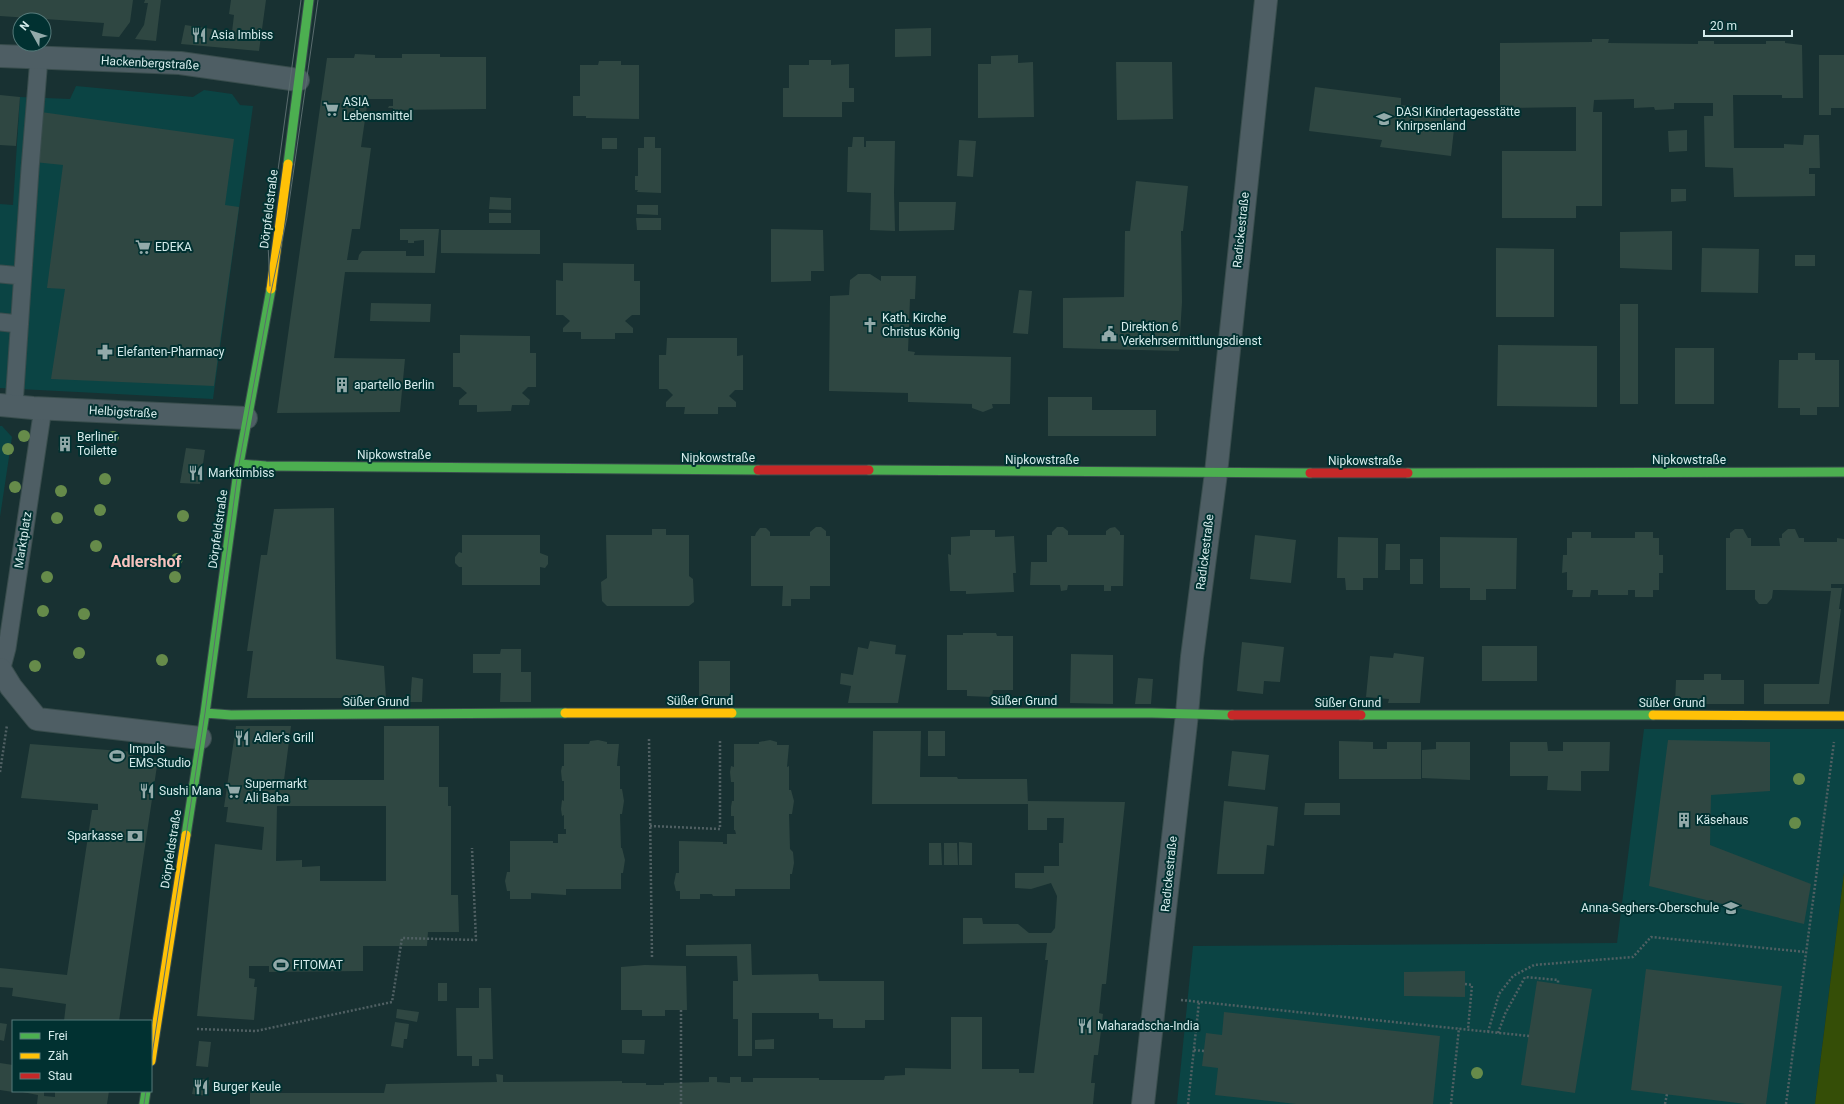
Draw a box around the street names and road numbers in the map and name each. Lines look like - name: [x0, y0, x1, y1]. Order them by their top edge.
- street label: Hackenbergstraße: [101, 53, 199, 73]
- street label: Dörpfeldstraße: [257, 169, 281, 249]
- street label: Radickestraße: [1230, 191, 1252, 269]
- street label: Helbigstraße: [89, 403, 157, 421]
- street label: Nipkowstraße: [357, 448, 431, 462]
- street label: Nipkowstraße: [681, 451, 755, 465]
- street label: Nipkowstraße: [1005, 453, 1079, 467]
- street label: Nipkowstraße: [1652, 453, 1726, 467]
- street label: Nipkowstraße: [1328, 454, 1402, 468]
- street label: Dörpfeldstraße: [206, 489, 230, 569]
- street label: Marktplatz: [12, 511, 34, 569]
- street label: Radickestraße: [1193, 513, 1217, 591]
- street label: Süßer Grund: [667, 694, 733, 708]
- street label: Süßer Grund: [991, 694, 1057, 708]
- street label: Süßer Grund: [343, 695, 409, 709]
- street label: Süßer Grund: [1315, 696, 1381, 710]
- street label: Süßer Grund: [1639, 696, 1705, 710]
- street label: Dörpfeldstraße: [158, 809, 184, 889]
- street label: Radickestraße: [1158, 835, 1180, 913]

